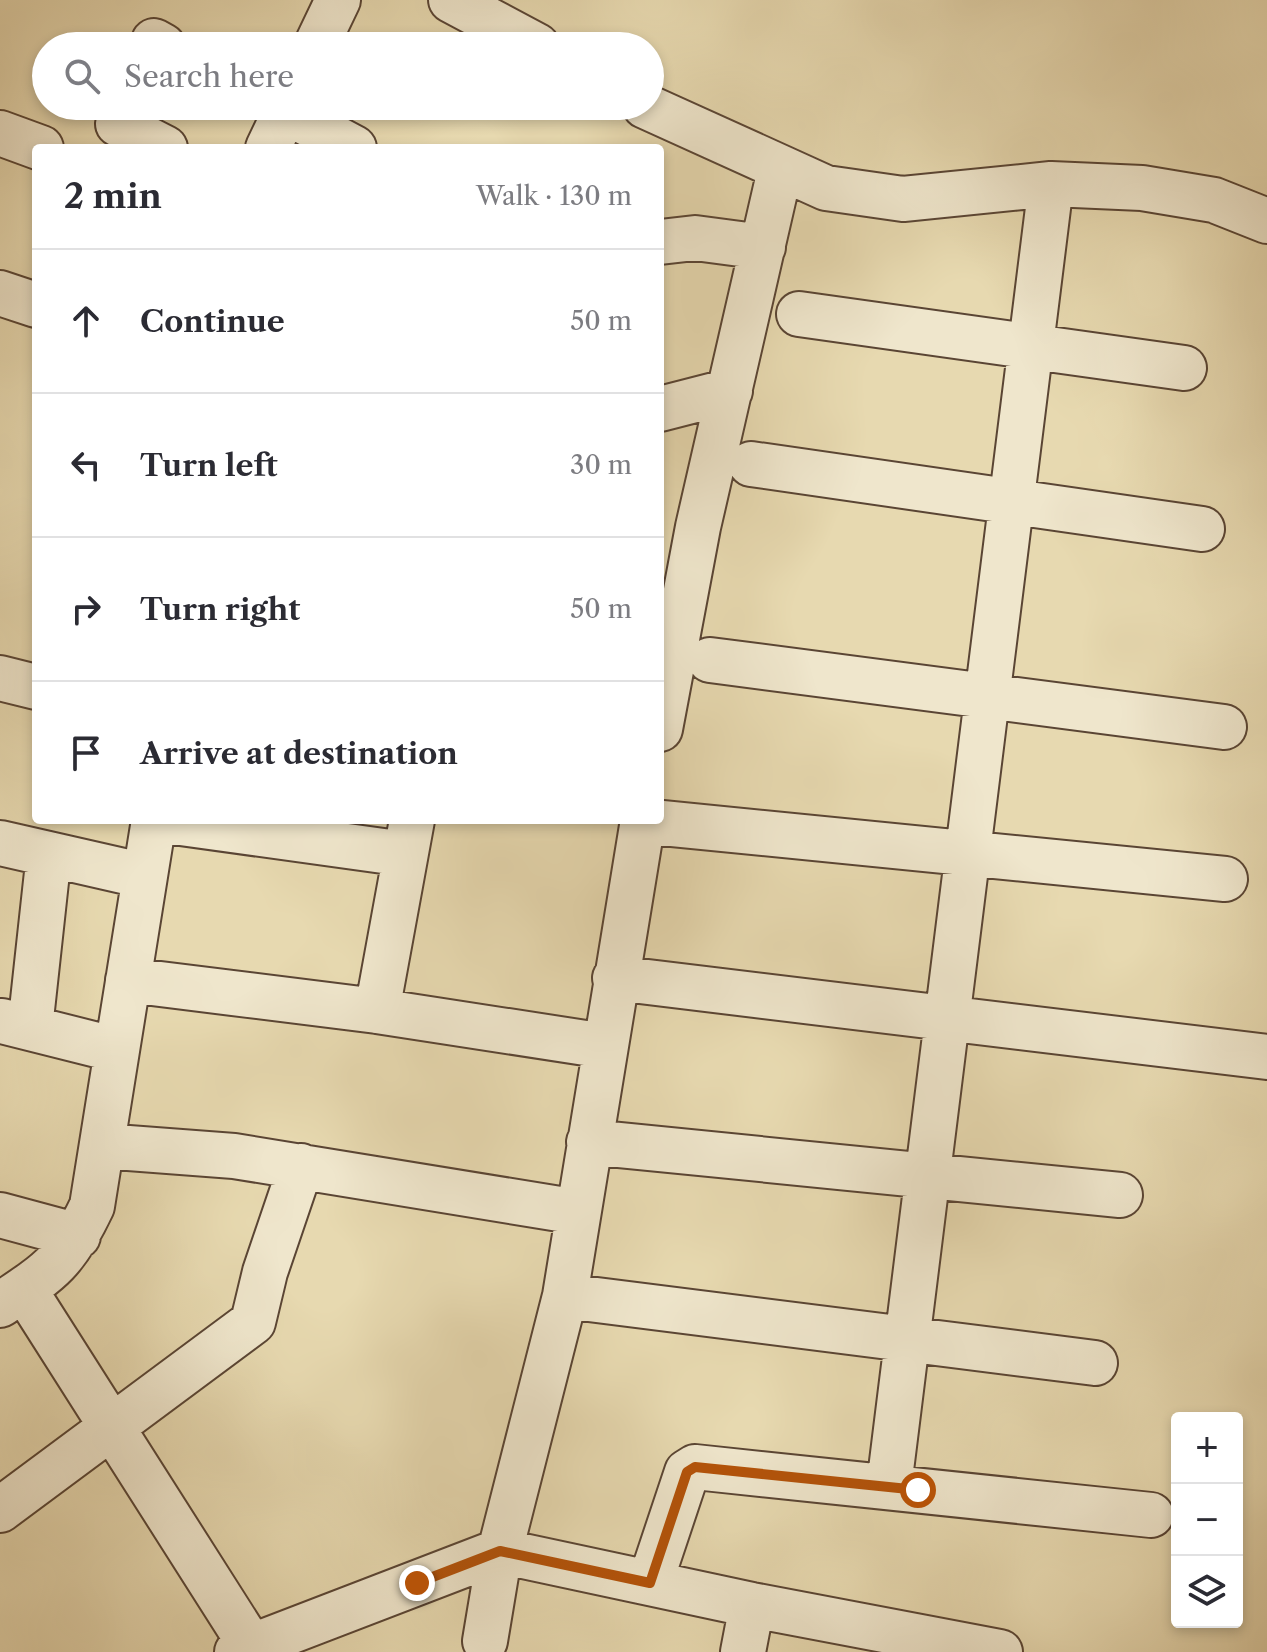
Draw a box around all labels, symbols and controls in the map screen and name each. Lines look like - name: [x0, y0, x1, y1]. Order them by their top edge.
- search box: [32, 32, 664, 120]
- icon: search: [60, 54, 104, 98]
- text: Search here: [124, 58, 294, 95]
- text: 2 min: [64, 175, 162, 217]
- text: Walk · 130 m: [476, 180, 632, 212]
- icon: ahead: [64, 299, 108, 343]
- text: Continue: [140, 303, 285, 340]
- text: 50 m: [570, 305, 632, 337]
- icon: left: [64, 443, 108, 487]
- text: Turn left: [140, 447, 277, 484]
- text: 30 m: [570, 449, 632, 481]
- icon: right: [64, 587, 108, 631]
- text: Turn right: [140, 591, 300, 628]
- text: 50 m: [570, 593, 632, 625]
- icon: arrive: [64, 731, 108, 775]
- text: Arrive at destination: [140, 735, 458, 772]
- map controls: [1171, 1412, 1243, 1628]
- button: +: [1171, 1412, 1243, 1484]
- route start: [900, 1472, 936, 1508]
- button: −: [1171, 1484, 1243, 1556]
- button: layers: [1171, 1556, 1243, 1628]
- route end: [399, 1565, 435, 1601]

